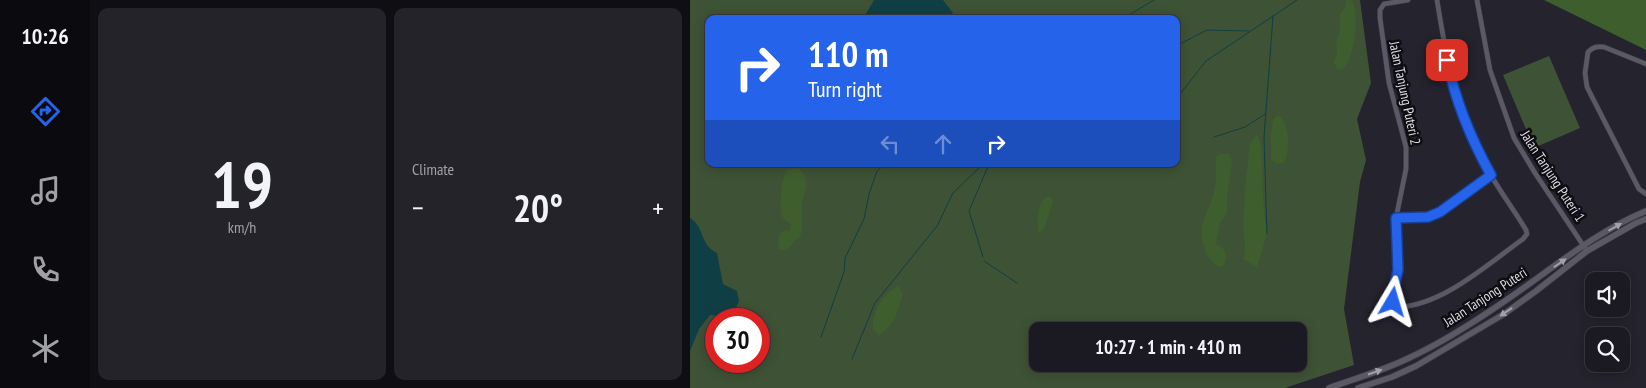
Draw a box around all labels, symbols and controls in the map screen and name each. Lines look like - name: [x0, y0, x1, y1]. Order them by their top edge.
- text: 10:26: [21, 22, 69, 50]
- text: 110 m: [808, 31, 889, 77]
- icon: right: [725, 35, 790, 100]
- street label: Jalan Tanjung Puteri 2: [1385, 39, 1425, 146]
- pin: [1426, 39, 1468, 81]
- icon: arrive: [1433, 46, 1461, 74]
- text: Turn right: [808, 75, 882, 103]
- icon: directions: [28, 94, 63, 129]
- street label: Jalan Tanjung Puteri 1: [1516, 126, 1589, 225]
- icon: left: [876, 130, 904, 158]
- icon: ahead: [929, 130, 957, 158]
- icon: right: [982, 130, 1010, 158]
- text: 19: [211, 142, 273, 226]
- text: Climate: [412, 159, 454, 179]
- icon: music: [28, 173, 63, 208]
- text: 20°: [513, 183, 563, 232]
- text: −: [412, 189, 424, 226]
- text: +: [652, 189, 664, 226]
- text: km/h: [228, 217, 256, 237]
- one-way arrow: [1608, 222, 1621, 231]
- icon: phone: [28, 252, 63, 287]
- one-way arrow: [1553, 258, 1567, 268]
- street label: Jalan Tanjong Puteri: [1439, 263, 1530, 331]
- map controls: [1585, 272, 1630, 372]
- button: sound: [1585, 272, 1630, 317]
- position arrow: [1366, 275, 1418, 327]
- one-way arrow: [1500, 307, 1513, 317]
- speed limit sign: 30: [705, 308, 770, 373]
- button: search: [1585, 327, 1630, 372]
- icon: climate: [28, 331, 63, 366]
- text: 10:27 · 1 min · 410 m: [1095, 335, 1241, 359]
- one-way arrow: [1368, 368, 1383, 375]

